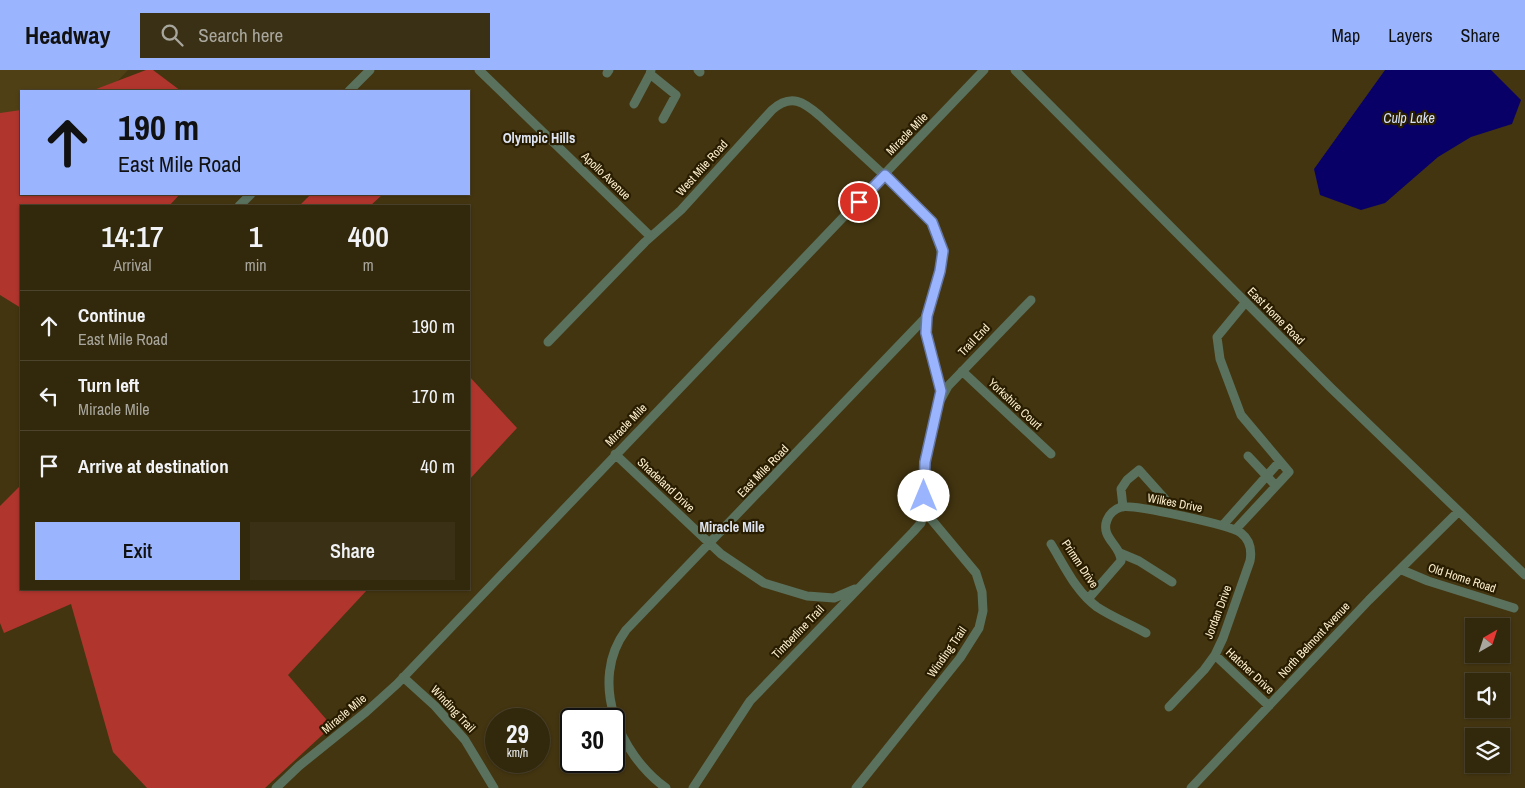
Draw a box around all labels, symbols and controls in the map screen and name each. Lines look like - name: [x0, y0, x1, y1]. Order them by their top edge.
- search box: [140, 13, 490, 58]
- text: Headway: [25, 19, 110, 51]
- icon: search: [158, 21, 186, 49]
- text: Search here: [198, 22, 283, 48]
- text: Map: [1332, 23, 1360, 48]
- text: Layers: [1388, 23, 1433, 48]
- text: Share: [1461, 23, 1500, 48]
- text: 190 m: [118, 104, 199, 151]
- street label: Miracle Mile: [883, 109, 931, 159]
- water label: Culp Lake: [1383, 109, 1435, 127]
- icon: ahead: [35, 110, 100, 175]
- district label: Olympic Hills: [503, 129, 575, 147]
- street label: West Mile Road: [673, 137, 731, 199]
- street label: Apollo Avenue: [577, 148, 634, 204]
- text: East Mile Road: [118, 149, 241, 179]
- pin: [838, 181, 880, 223]
- icon: arrive: [845, 188, 873, 216]
- text: 14:17: [101, 216, 164, 256]
- text: 1: [249, 216, 263, 256]
- text: 400: [348, 216, 389, 256]
- text: Arrival: [113, 254, 151, 276]
- text: min: [245, 254, 267, 276]
- text: m: [363, 254, 374, 276]
- street label: East Home Road: [1244, 284, 1308, 348]
- text: Continue: [78, 302, 146, 328]
- icon: ahead: [35, 312, 63, 340]
- text: 190 m: [412, 313, 455, 339]
- street label: Trail End: [954, 320, 994, 360]
- text: East Mile Road: [78, 328, 168, 350]
- text: Turn left: [78, 372, 139, 398]
- street label: Yorkshire Court: [985, 375, 1046, 433]
- icon: left: [35, 382, 63, 410]
- text: 170 m: [412, 383, 455, 409]
- text: Miracle Mile: [78, 398, 149, 420]
- street label: Miracle Mile: [602, 400, 650, 450]
- street label: East Mile Road: [734, 441, 792, 501]
- icon: arrive: [35, 452, 63, 480]
- text: Arrive at destination: [78, 453, 229, 479]
- text: 40 m: [420, 453, 455, 479]
- street label: Shadeland Drive: [634, 454, 698, 516]
- position arrow: [897, 469, 949, 521]
- street label: Wilkes Drive: [1146, 490, 1204, 516]
- district label: Miracle Mile: [699, 518, 765, 536]
- button: Exit: [35, 522, 240, 580]
- button: Share: [250, 522, 455, 580]
- street label: Primm Drive: [1058, 537, 1102, 591]
- street label: Old Home Road: [1426, 559, 1498, 597]
- street label: Jordan Drive: [1200, 583, 1236, 641]
- street label: North Belmont Avenue: [1275, 599, 1353, 681]
- street label: Timberline Trail: [768, 602, 828, 662]
- north arrow: [1465, 618, 1510, 662]
- map controls: [1465, 618, 1510, 773]
- street label: Winding Trail: [924, 623, 970, 681]
- street label: Hatcher Drive: [1222, 644, 1278, 698]
- button: sound: [1465, 673, 1510, 718]
- street label: Winding Trail: [427, 682, 479, 736]
- street label: Miracle Mile: [318, 691, 370, 737]
- speed limit sign: 30: [560, 708, 625, 773]
- text: 29: [506, 717, 529, 751]
- button: layers: [1465, 728, 1510, 773]
- text: km/h: [507, 745, 528, 761]

